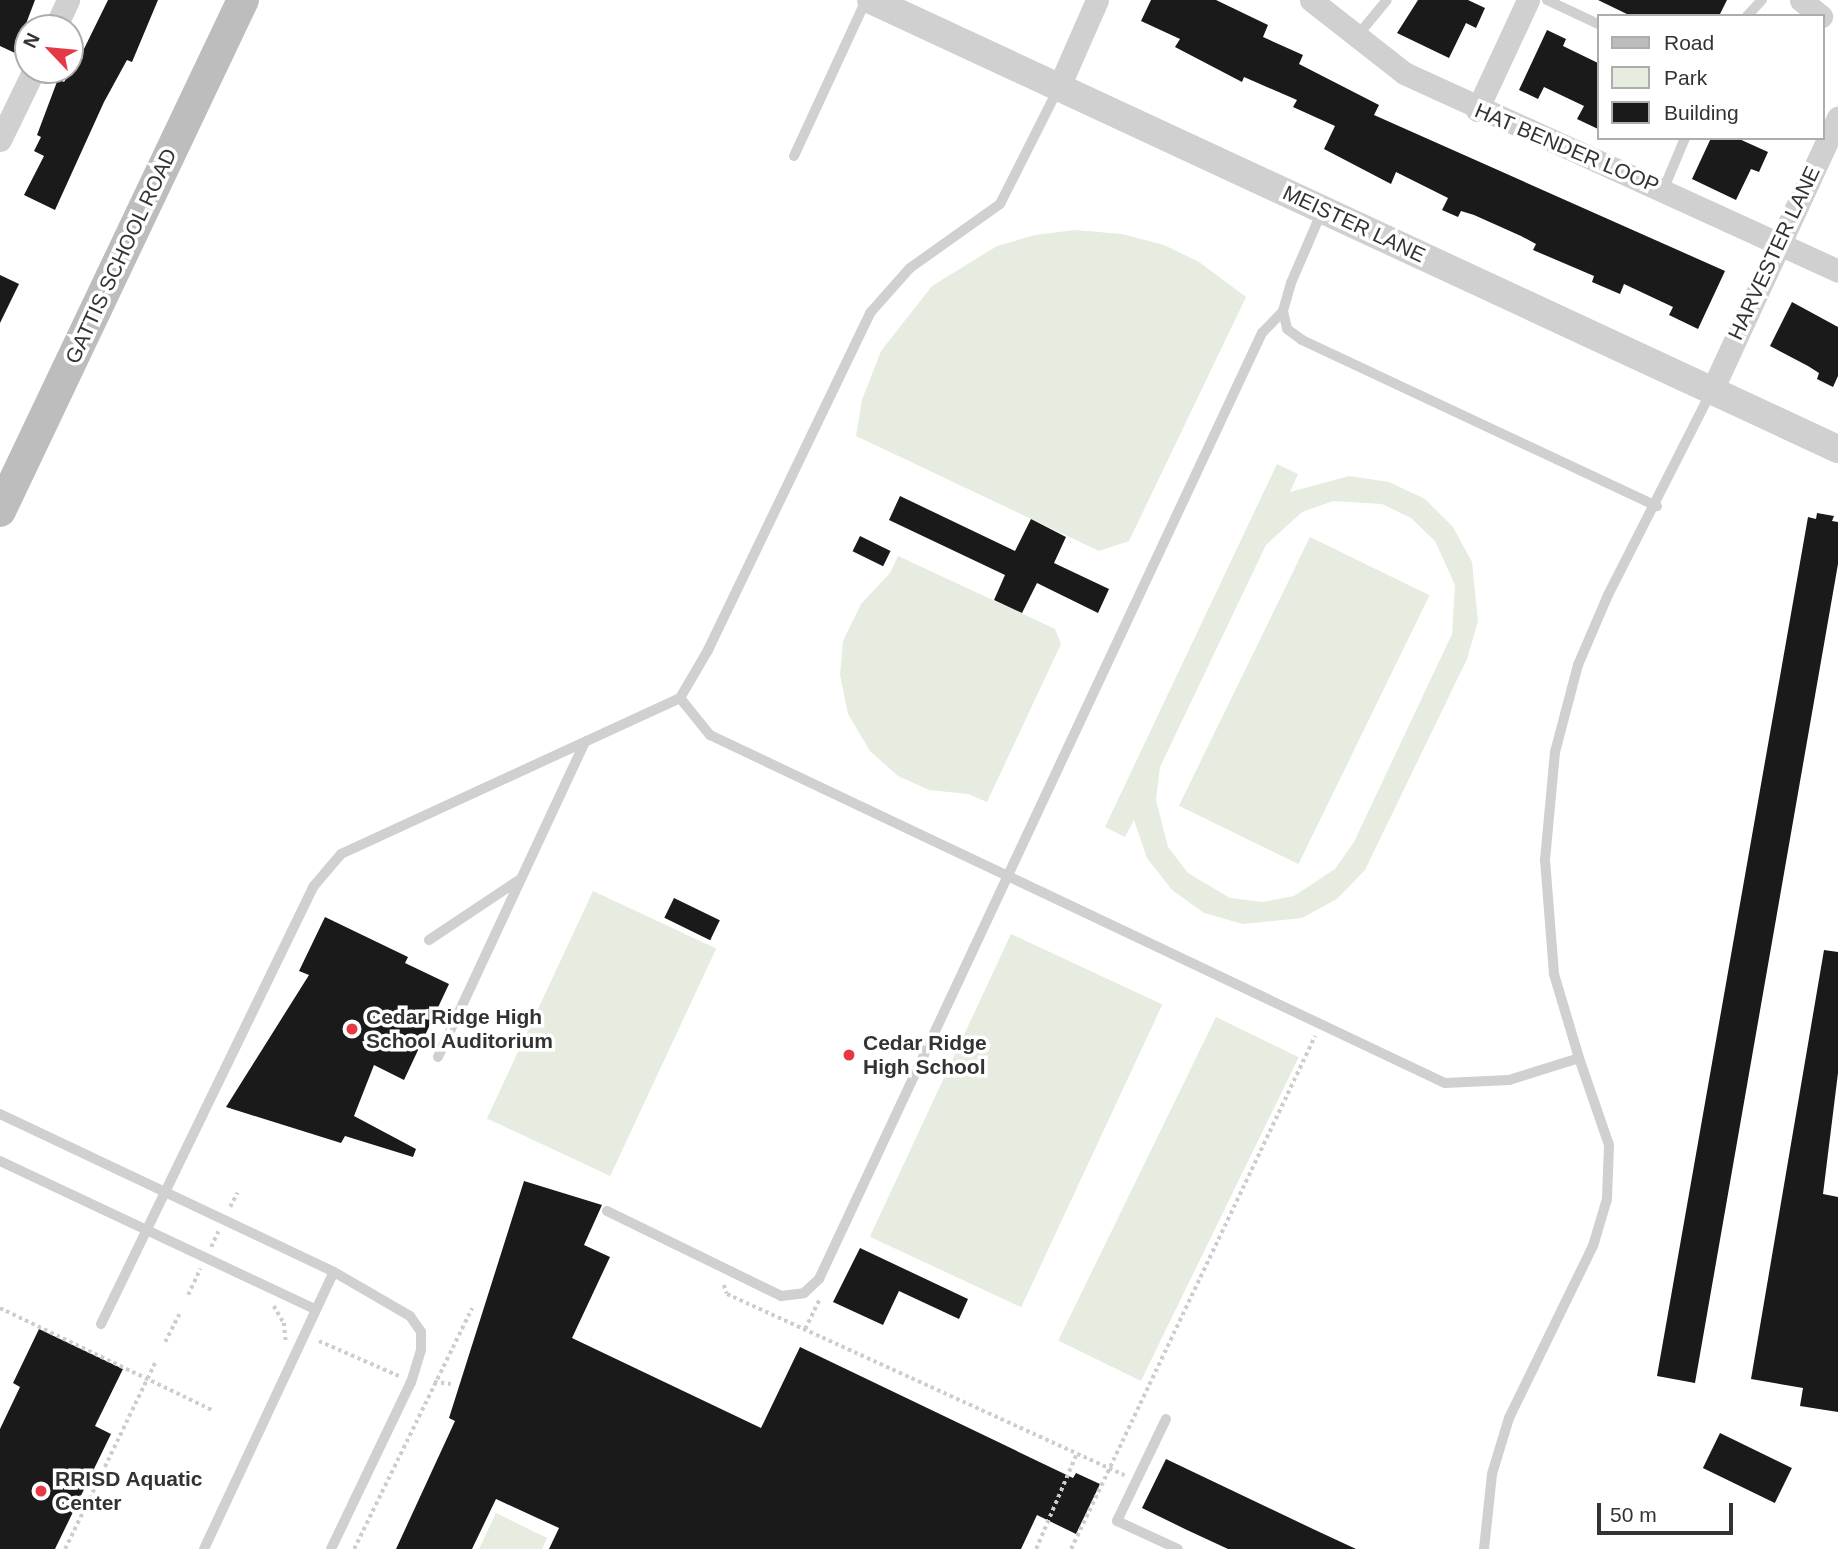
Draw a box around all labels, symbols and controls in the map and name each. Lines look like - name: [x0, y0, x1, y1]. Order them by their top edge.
- north arrow: [14, 14, 84, 84]
- legend: [1596, 14, 1824, 140]
- text: N: [19, 30, 44, 51]
- text: Road: [1664, 31, 1714, 54]
- text: Park: [1664, 66, 1707, 89]
- street label: HAT BENDER LOOP: [1471, 98, 1663, 198]
- text: Building: [1664, 101, 1739, 124]
- street label: GATTIS SCHOOL ROAD: [60, 144, 182, 368]
- street label: HARVESTER LANE: [1723, 162, 1825, 344]
- street label: MEISTER LANE: [1279, 180, 1429, 268]
- place label: Cedar Ridge High School Auditorium: [366, 1004, 554, 1054]
- marker: Cedar Ridge High School Auditorium: [344, 1021, 360, 1037]
- place label: Cedar Ridge High School: [863, 1030, 987, 1080]
- marker: Cedar Ridge High School: [841, 1047, 857, 1063]
- place label: RRISD Aquatic Center: [55, 1466, 203, 1516]
- marker: RRISD Aquatic Center: [33, 1483, 49, 1499]
- scale bar: [1600, 1490, 1736, 1534]
- text: 50 m: [1610, 1503, 1657, 1526]

